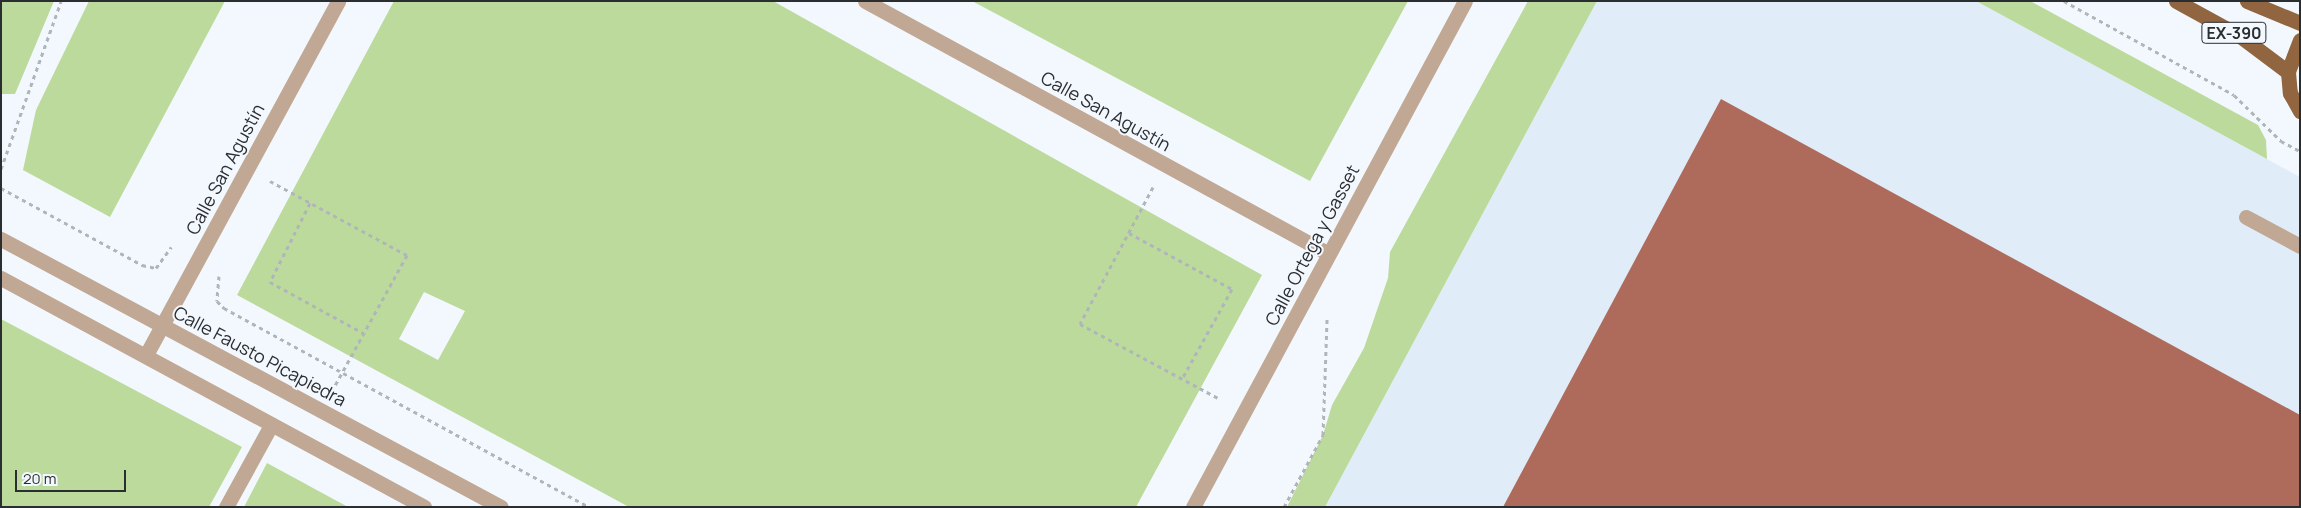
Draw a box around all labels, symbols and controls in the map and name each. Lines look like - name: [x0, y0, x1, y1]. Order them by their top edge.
- road number: EX-390: [2200, 19, 2268, 46]
- street label: Calle San Agustín: [1037, 66, 1175, 156]
- street label: Calle San Agustín: [181, 100, 269, 238]
- street label: Calle Ortega y Gasset: [1260, 161, 1364, 329]
- street label: Calle Fausto Picapiedra: [170, 301, 350, 411]
- scale bar: [18, 460, 129, 492]
- text: 20 m: [23, 468, 56, 489]

